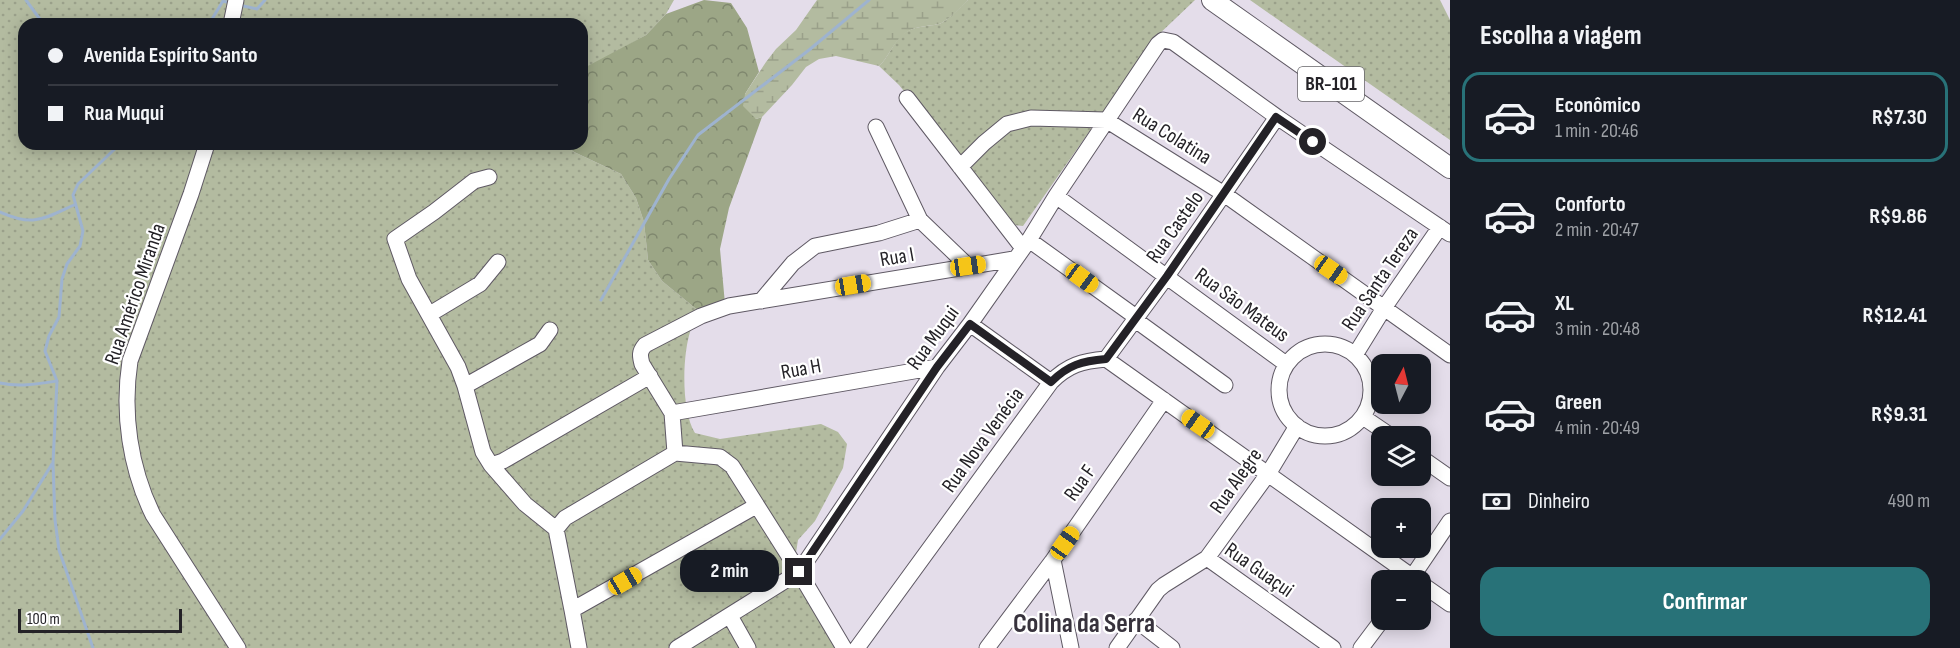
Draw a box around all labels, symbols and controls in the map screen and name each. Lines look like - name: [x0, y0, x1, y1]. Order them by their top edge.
- text: Escolha a viagem: [1480, 20, 1642, 52]
- text: Avenida Espírito Santo: [84, 42, 258, 69]
- road number: BR-101: [1298, 67, 1364, 101]
- icon: car: [1483, 90, 1537, 144]
- text: Econômico: [1555, 92, 1641, 119]
- text: Rua Muqui: [84, 100, 164, 127]
- street label: Rua Colatina: [1128, 102, 1216, 170]
- text: R$7.30: [1872, 104, 1927, 131]
- text: 1 min · 20:46: [1555, 119, 1638, 143]
- route start: [1299, 128, 1326, 155]
- street label: Rua Castelo: [1141, 186, 1209, 268]
- icon: car: [1483, 189, 1537, 243]
- text: Conforto: [1555, 191, 1626, 218]
- text: R$9.86: [1869, 203, 1927, 230]
- text: 2 min · 20:47: [1555, 218, 1639, 242]
- street label: Rua Américo Miranda: [99, 220, 171, 368]
- street label: Rua Santa Tereza: [1336, 223, 1424, 335]
- street label: Rua I: [878, 242, 916, 272]
- car: [1311, 252, 1351, 288]
- car: [949, 255, 987, 277]
- car: [1062, 260, 1102, 296]
- street label: Rua São Mateus: [1190, 262, 1294, 348]
- car: [834, 273, 872, 297]
- icon: car: [1483, 288, 1537, 342]
- text: XL: [1555, 290, 1574, 317]
- street label: Rua Muqui: [902, 301, 964, 375]
- text: R$12.41: [1862, 302, 1927, 329]
- text: 3 min · 20:48: [1555, 317, 1640, 341]
- street label: Rua H: [779, 353, 823, 385]
- north arrow: [1371, 354, 1431, 414]
- map controls: [1371, 354, 1431, 630]
- street label: Rua Nova Venécia: [937, 383, 1029, 497]
- icon: car: [1483, 387, 1537, 441]
- text: Green: [1555, 389, 1602, 416]
- text: R$9.31: [1871, 401, 1927, 428]
- car: [1178, 406, 1218, 442]
- text: 4 min · 20:49: [1555, 416, 1640, 440]
- button: layers: [1371, 426, 1431, 486]
- street label: Rua Alegre: [1205, 444, 1267, 518]
- street label: Rua F: [1059, 460, 1101, 506]
- icon: cash: [1480, 485, 1513, 518]
- text: Dinheiro: [1528, 488, 1590, 515]
- text: 490 m: [1888, 489, 1930, 513]
- button: +: [1371, 498, 1431, 558]
- car: [1047, 523, 1083, 563]
- street label: Rua Guaçui: [1220, 537, 1298, 603]
- callout: 2 min: [679, 551, 778, 593]
- route end: [785, 558, 812, 585]
- text: 2 min: [710, 559, 749, 583]
- car: [605, 564, 645, 598]
- button: Confirmar: [1480, 567, 1930, 636]
- button: −: [1371, 570, 1431, 630]
- scale bar: [18, 606, 182, 634]
- district label: Colina da Serra: [1013, 608, 1155, 640]
- text: 100 m: [27, 610, 60, 629]

